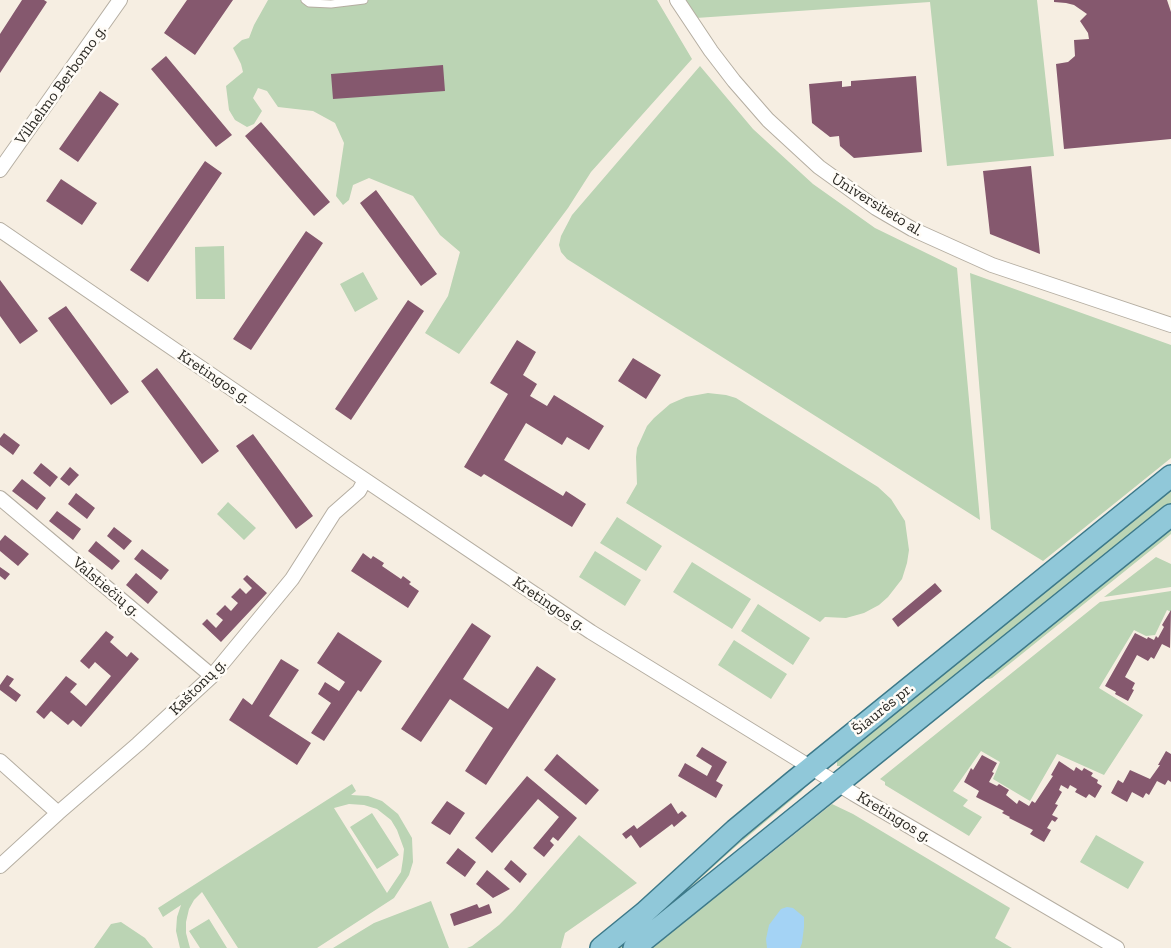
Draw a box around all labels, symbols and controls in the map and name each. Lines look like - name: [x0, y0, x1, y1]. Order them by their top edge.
- street label: Vilhelmo Berbomo g.: [11, 21, 111, 149]
- street label: Universiteto al.: [828, 169, 926, 241]
- street label: Kretingos g.: [174, 346, 254, 408]
- street label: Valstiečių g.: [68, 553, 144, 621]
- street label: Kretingos g.: [509, 573, 589, 635]
- street label: Kaštonų g.: [165, 654, 231, 720]
- street label: Šiaurės pr.: [849, 679, 917, 739]
- street label: Kretingos g.: [853, 787, 935, 847]

